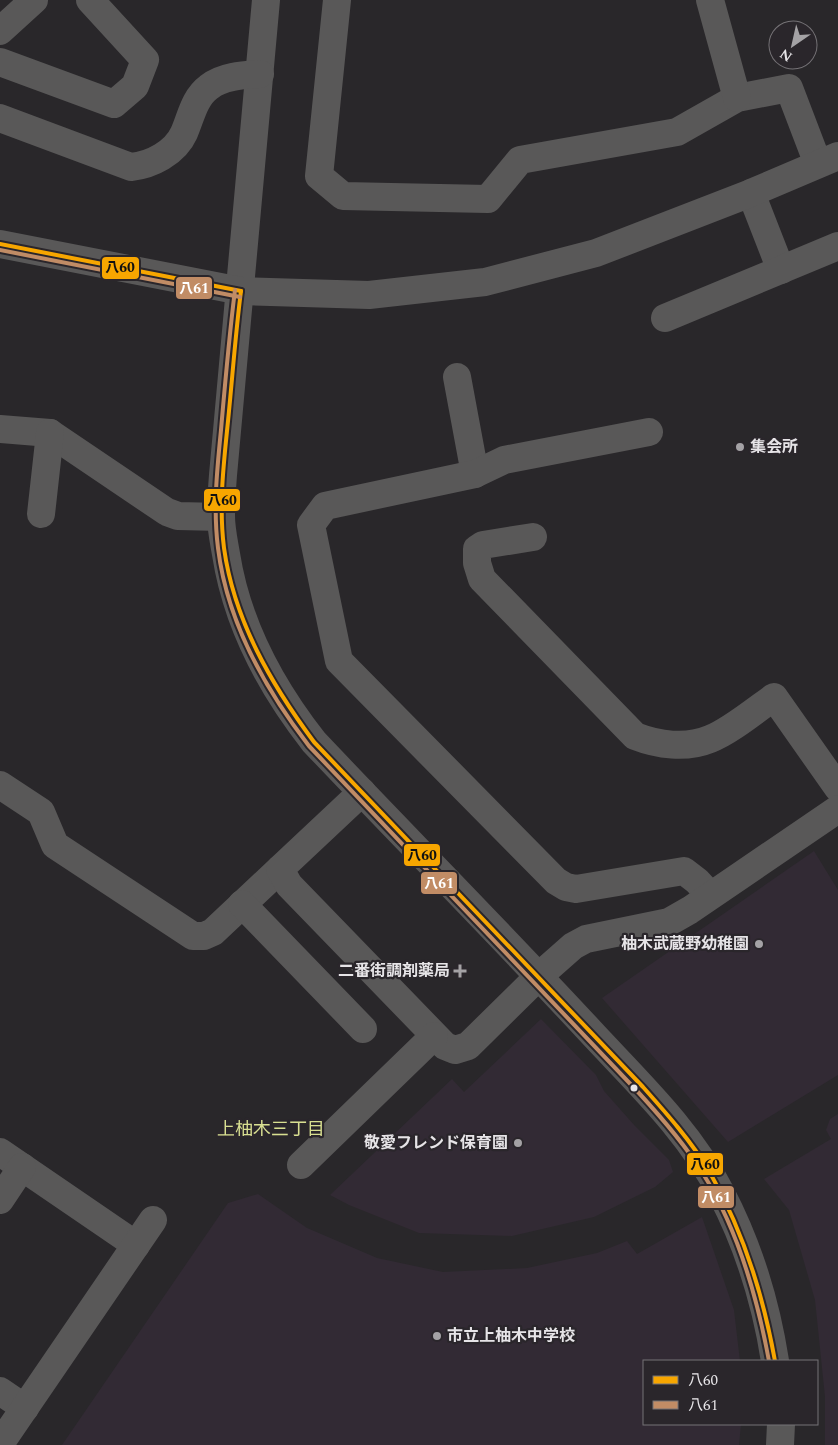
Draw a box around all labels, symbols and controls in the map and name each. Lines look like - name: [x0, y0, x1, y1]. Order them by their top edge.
- north arrow: [768, 20, 818, 70]
- text: N: [775, 43, 797, 67]
- line badge: 八60: [101, 256, 140, 280]
- text: 八60: [105, 257, 135, 278]
- line badge: 八61: [175, 276, 213, 300]
- text: 八61: [179, 278, 209, 299]
- place label: 集会所: [750, 435, 798, 459]
- marker: 集会所: [734, 441, 746, 453]
- line badge: 八60: [203, 488, 241, 512]
- text: 八60: [207, 490, 237, 511]
- line badge: 八60: [403, 843, 441, 867]
- text: 八60: [407, 845, 437, 866]
- line badge: 八61: [420, 871, 458, 895]
- text: 八61: [424, 873, 454, 894]
- place label: 柚木武蔵野幼稚園: [621, 932, 749, 956]
- marker: 柚木武蔵野幼稚園: [753, 938, 765, 950]
- place label: 二番街調剤薬局: [338, 959, 450, 983]
- marker: 二番街調剤薬局: [454, 965, 466, 977]
- unlabelled marker: [629, 1083, 639, 1093]
- district label: 上柚木三丁目: [217, 1116, 325, 1143]
- place label: 敬愛フレンド保育園: [364, 1131, 508, 1155]
- marker: 敬愛フレンド保育園: [512, 1137, 524, 1149]
- line badge: 八60: [686, 1152, 724, 1176]
- text: 八60: [690, 1154, 720, 1175]
- line badge: 八61: [697, 1185, 735, 1209]
- text: 八61: [701, 1187, 731, 1208]
- place label: 市立上柚木中学校: [447, 1324, 575, 1348]
- marker: 市立上柚木中学校: [431, 1330, 443, 1342]
- legend: [643, 1360, 818, 1425]
- text: 八60: [688, 1369, 718, 1392]
- text: 八61: [688, 1394, 718, 1417]

